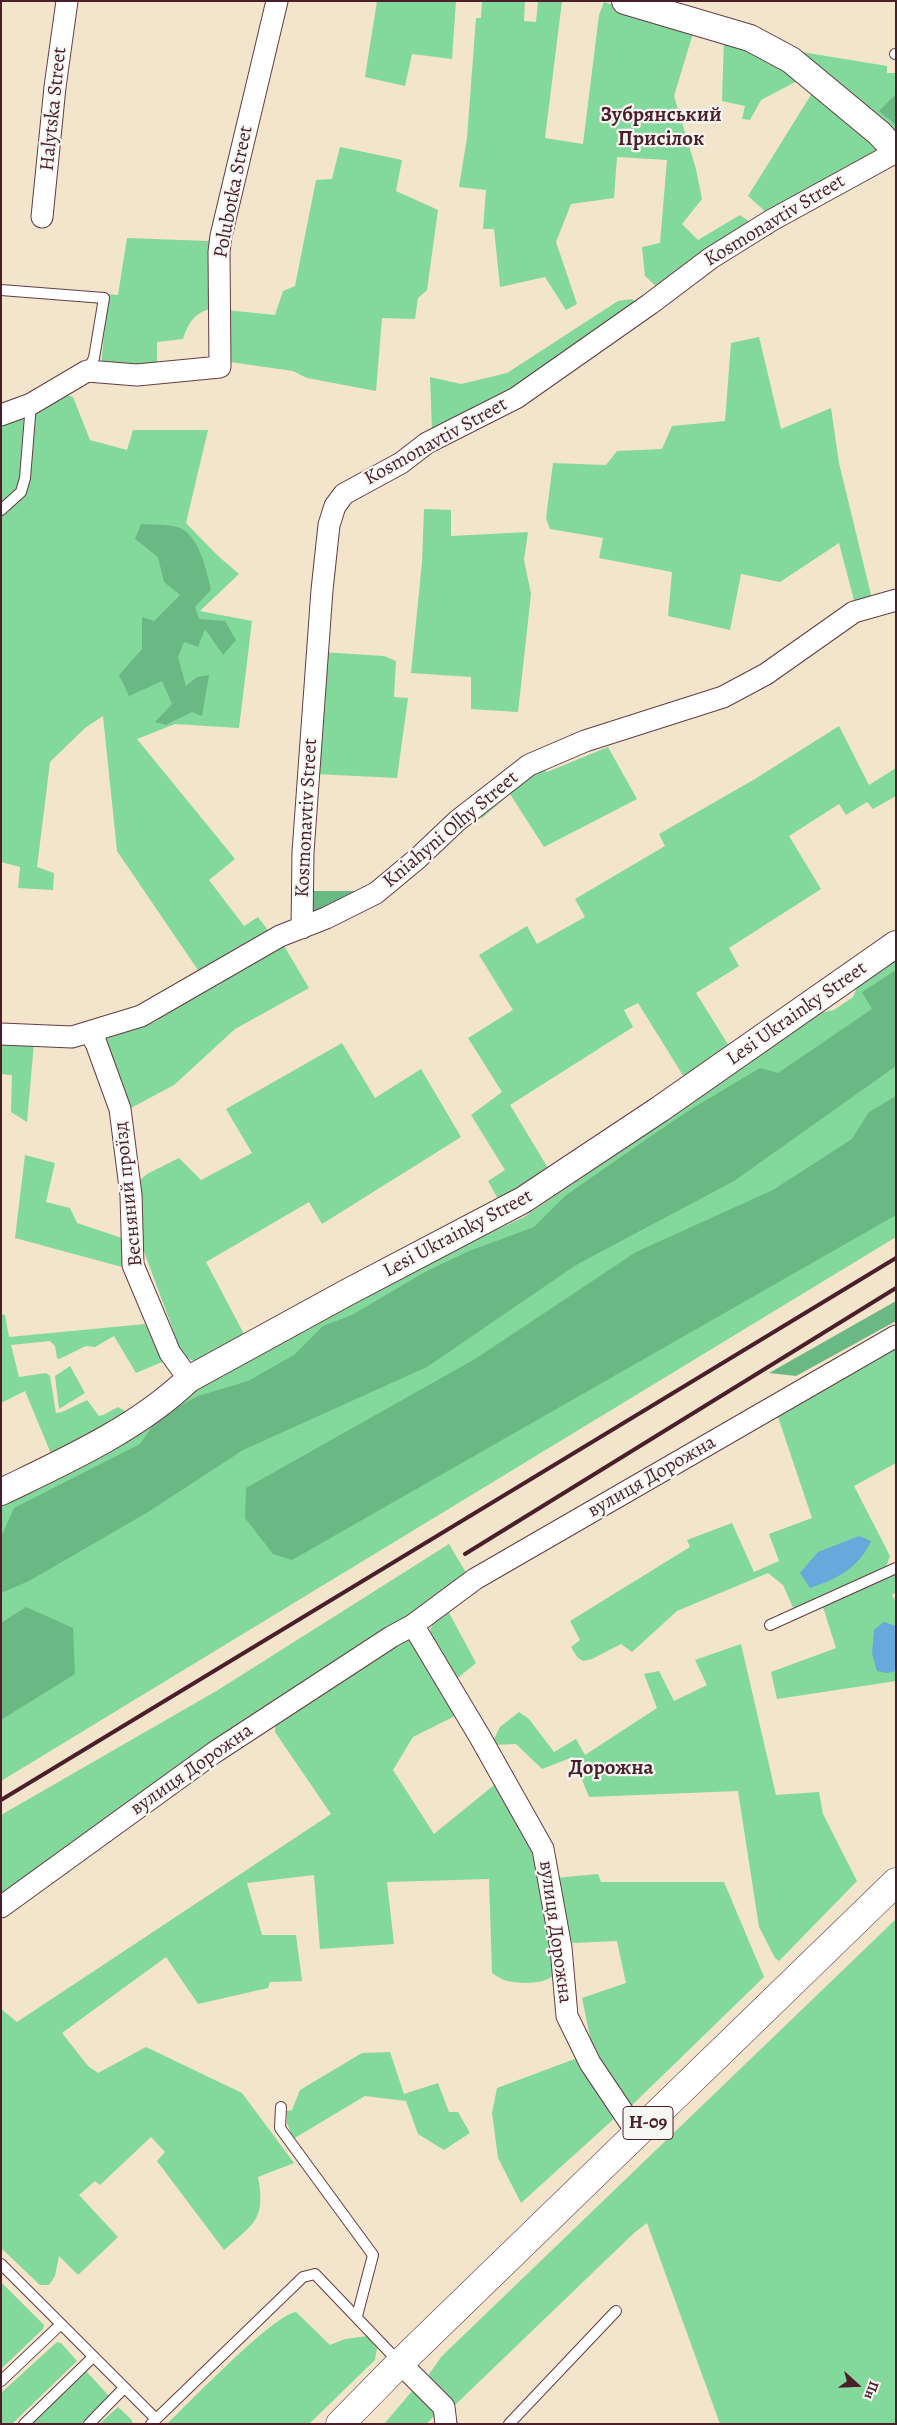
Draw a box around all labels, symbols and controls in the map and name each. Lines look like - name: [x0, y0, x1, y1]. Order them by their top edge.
- street label: Halytska Street: [36, 46, 72, 172]
- district label: Зубрянський Присілок: [600, 103, 722, 153]
- street label: Polubotka Street: [209, 124, 259, 260]
- street label: Kosmonavtiv Street: [700, 170, 850, 272]
- street label: Kosmonavtiv Street: [360, 393, 512, 491]
- street label: Kosmonavtiv Street: [291, 738, 323, 898]
- street label: Kniahyni Olhy Street: [378, 766, 524, 894]
- street label: Lesi Ukrainky Street: [722, 957, 872, 1071]
- street label: Весняний проїзд: [109, 1120, 149, 1268]
- street label: Lesi Ukrainky Street: [379, 1185, 537, 1283]
- street label: вулиця Дорожна: [584, 1431, 720, 1523]
- street label: вулиця Дорожна: [126, 1719, 258, 1821]
- district label: Дорожна: [568, 1756, 654, 1782]
- street label: вулиця Дорожна: [533, 1859, 577, 2005]
- road number: Н-09: [623, 2106, 673, 2140]
- north arrow: [832, 2360, 882, 2410]
- text: Пн: [860, 2378, 884, 2402]

